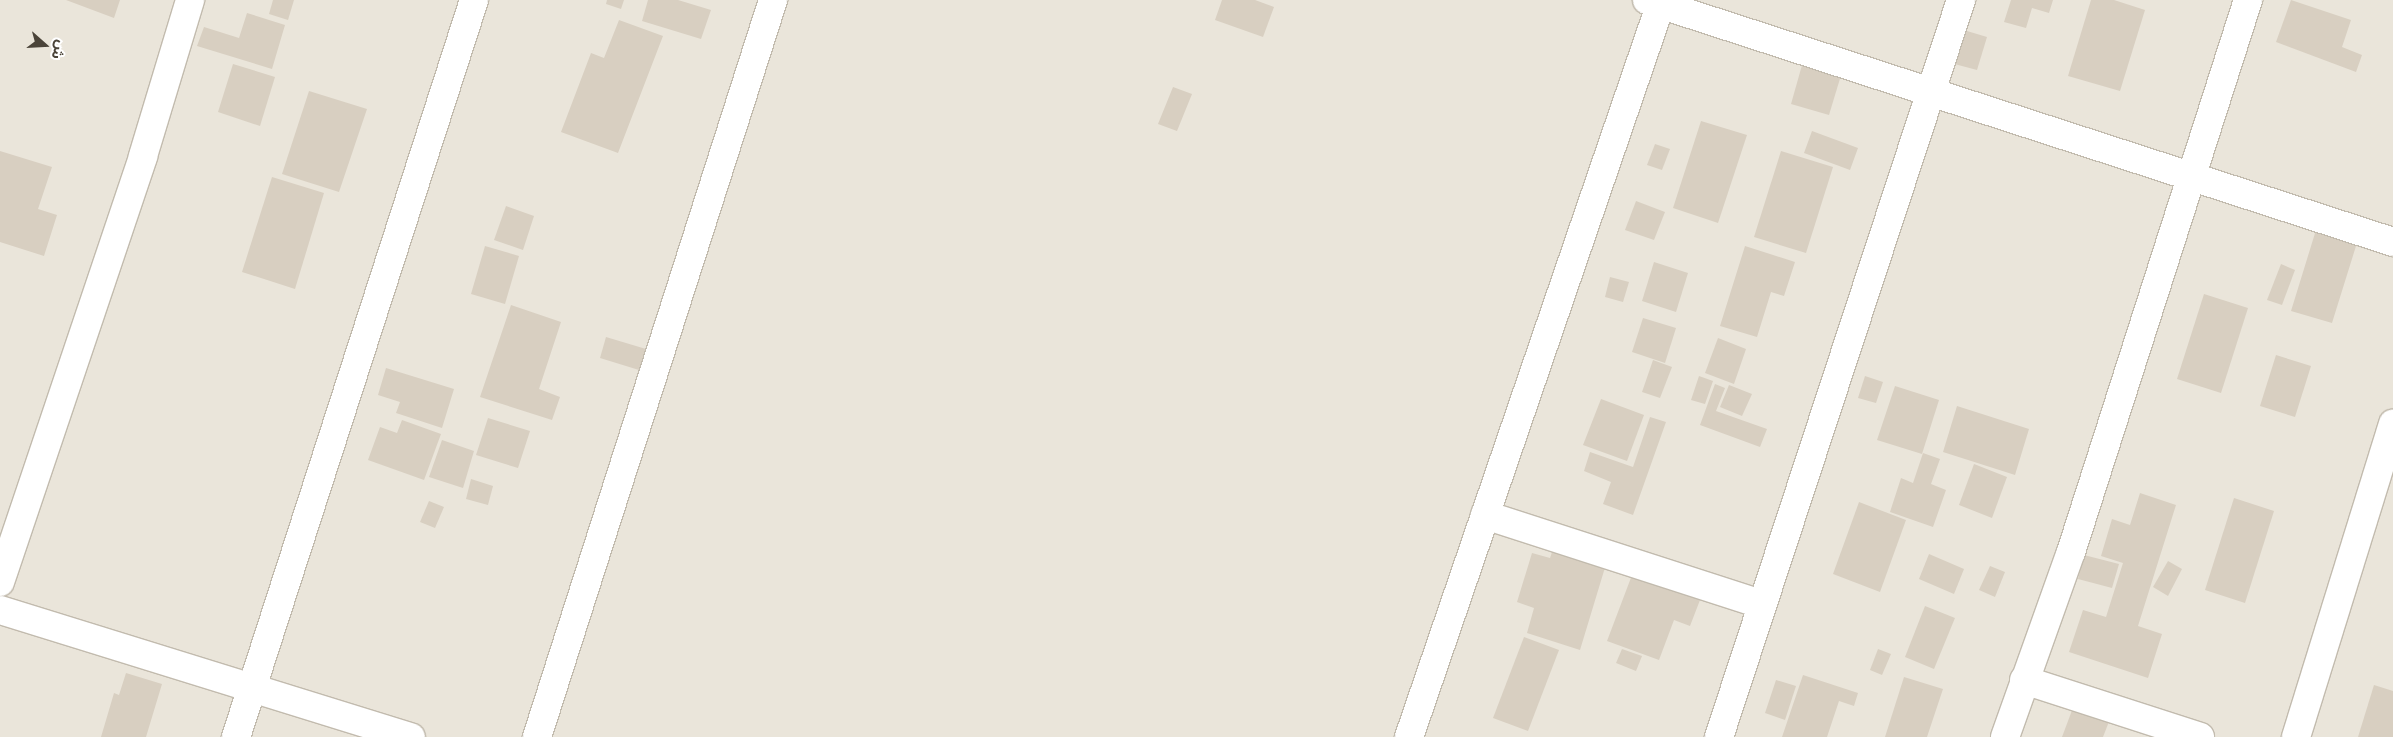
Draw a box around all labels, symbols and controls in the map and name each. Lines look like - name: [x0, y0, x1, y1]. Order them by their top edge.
- north arrow: [20, 20, 70, 70]
- text: ش: [48, 38, 71, 62]

